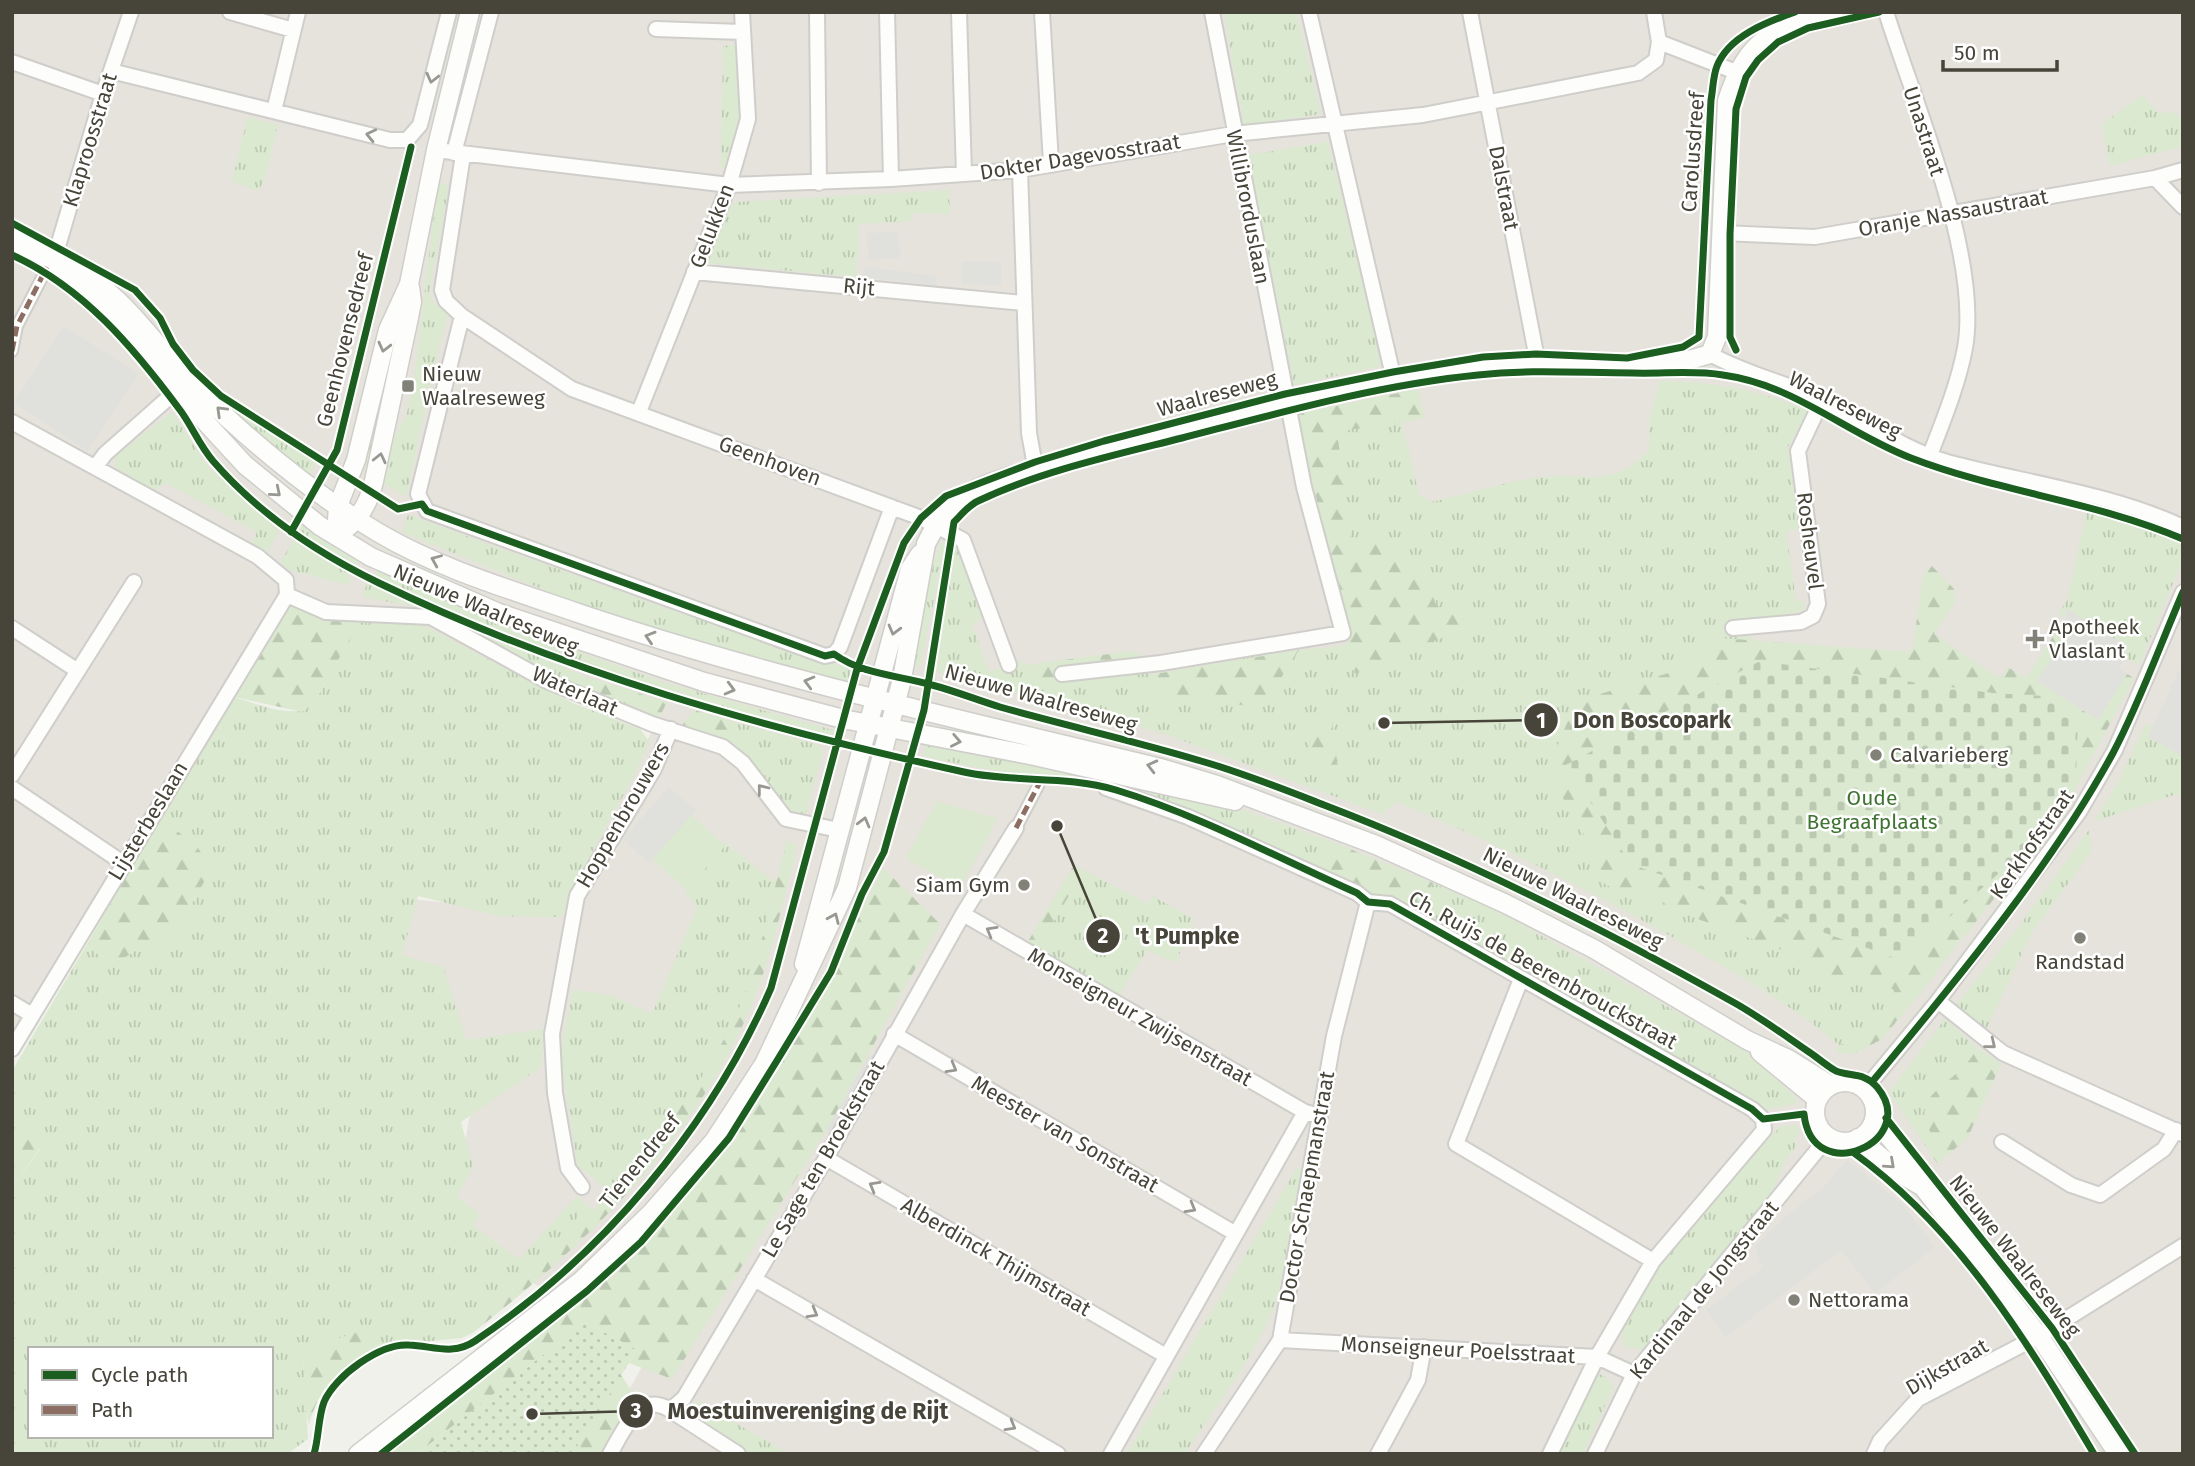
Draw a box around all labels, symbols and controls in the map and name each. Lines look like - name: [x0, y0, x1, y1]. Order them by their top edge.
- scale bar: [1943, 28, 2057, 72]
- text: 50 m: [1954, 40, 2000, 66]
- street label: Klaproosstraat: [57, 69, 123, 210]
- one-way arrow: [426, 72, 440, 84]
- street label: Unastraat: [1897, 83, 1951, 179]
- street label: Carolusdreef: [1676, 89, 1710, 213]
- street label: Dokter Dagevosstraat: [978, 128, 1182, 186]
- street label: Willibrorduslaan: [1220, 128, 1276, 286]
- one-way arrow: [365, 129, 377, 143]
- street label: Dalstraat: [1483, 143, 1525, 233]
- street label: Gelukken: [684, 180, 740, 272]
- street label: Oranje Nassaustraat: [1856, 183, 2050, 242]
- street label: Geenhovensedreef: [311, 249, 380, 430]
- street label: Rijt: [842, 273, 877, 301]
- one-way arrow: [378, 341, 392, 353]
- place label: Nieuw Waalreseweg: [422, 361, 545, 411]
- street label: Waalreseweg: [1784, 365, 1906, 445]
- street label: Waalreseweg: [1154, 366, 1280, 422]
- marker: Nieuw Waalreseweg: [400, 378, 416, 394]
- one-way arrow: [216, 407, 229, 420]
- street label: Geenhoven: [715, 430, 825, 492]
- one-way arrow: [372, 453, 386, 465]
- one-way arrow: [268, 484, 281, 496]
- street label: Rosheuvel: [1791, 491, 1829, 591]
- one-way arrow: [430, 554, 443, 568]
- street label: Nieuwe Waalreseweg: [389, 558, 583, 660]
- place label: Apotheek Vlaslant: [2049, 614, 2140, 664]
- one-way arrow: [888, 624, 902, 636]
- one-way arrow: [644, 630, 656, 645]
- marker: Apotheek Vlaslant: [2027, 631, 2043, 647]
- street label: Nieuwe Waalreseweg: [942, 658, 1140, 738]
- street label: Waterlaat: [528, 661, 622, 722]
- one-way arrow: [803, 676, 815, 690]
- one-way arrow: [724, 681, 736, 695]
- callout: Don Boscopark: [1524, 698, 1745, 742]
- text: Don Boscopark: [1573, 706, 1731, 734]
- text: 1: [1536, 708, 1546, 734]
- one-way arrow: [950, 733, 962, 748]
- street label: Hoppenbrouwers: [571, 737, 675, 892]
- place label: Calvarieberg: [1890, 742, 2008, 768]
- marker: Calvarieberg: [1868, 747, 1884, 763]
- street label: Lijsterbeslaan: [102, 757, 194, 885]
- one-way arrow: [1147, 760, 1159, 774]
- street label: Kerkhofstraat: [1984, 783, 2080, 904]
- one-way arrow: [758, 784, 770, 796]
- park label: Oude Begraafplaats: [1807, 785, 1938, 835]
- one-way arrow: [856, 816, 870, 828]
- street label: Nieuwe Waalreseweg: [1478, 841, 1668, 955]
- place label: Siam Gym: [916, 872, 1010, 898]
- marker: Siam Gym: [1016, 877, 1032, 893]
- street label: Ch. Ruijs de Beerenbrouckstraat: [1404, 885, 1682, 1055]
- one-way arrow: [826, 913, 840, 925]
- callout: 't Pumpke: [1085, 914, 1253, 958]
- text: 't Pumpke: [1135, 922, 1240, 950]
- text: 2: [1098, 923, 1109, 949]
- one-way arrow: [985, 927, 998, 940]
- marker: Randstad: [2072, 930, 2088, 946]
- street label: Monseigneur Zwijsenstraat: [1023, 942, 1257, 1092]
- place label: Randstad: [2035, 949, 2125, 975]
- one-way arrow: [1984, 1035, 1996, 1048]
- street label: Le Sage ten Broekstraat: [756, 1055, 890, 1262]
- one-way arrow: [945, 1060, 958, 1073]
- street label: Doctor Schaepmanstraat: [1274, 1069, 1340, 1305]
- street label: Meester van Sonstraat: [967, 1070, 1164, 1198]
- street label: Tienendreef: [594, 1107, 687, 1214]
- one-way arrow: [1882, 1156, 1895, 1168]
- street label: Nieuwe Waalreseweg: [1943, 1170, 2087, 1342]
- one-way arrow: [869, 1181, 882, 1194]
- street label: Alberdinck Thijmstraat: [896, 1192, 1096, 1322]
- street label: Kardinaal de Jongstraat: [1624, 1195, 1784, 1385]
- one-way arrow: [1184, 1200, 1196, 1213]
- place label: Nettorama: [1808, 1287, 1909, 1313]
- marker: Nettorama: [1786, 1292, 1802, 1308]
- one-way arrow: [806, 1305, 819, 1318]
- street label: Monseigneur Poelsstraat: [1340, 1331, 1576, 1369]
- street label: Dijkstraat: [1901, 1333, 1993, 1401]
- legend: [28, 1347, 273, 1438]
- text: Cycle path: [91, 1362, 189, 1388]
- callout: Moestuinvereniging de Rijt: [618, 1389, 962, 1433]
- text: Path: [91, 1397, 133, 1423]
- text: Moestuinvereniging de Rijt: [668, 1397, 950, 1425]
- text: 3: [630, 1398, 642, 1424]
- one-way arrow: [1003, 1418, 1016, 1431]

